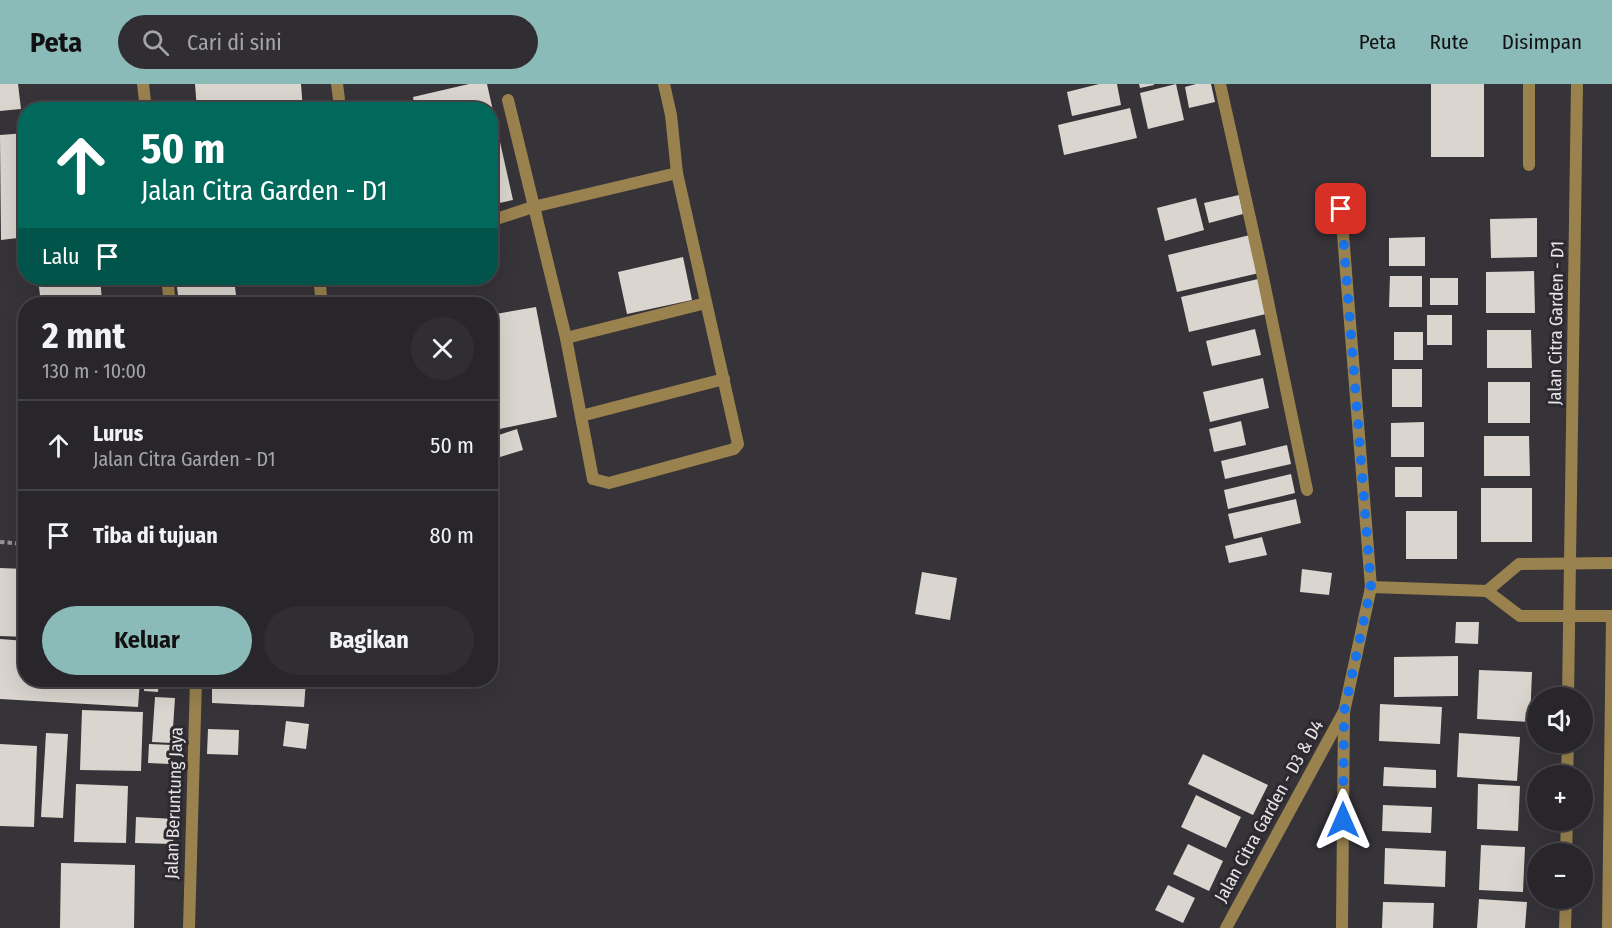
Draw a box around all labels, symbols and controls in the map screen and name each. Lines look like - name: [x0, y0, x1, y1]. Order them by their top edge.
- search box: [118, 15, 538, 69]
- text: Peta: [30, 26, 82, 59]
- icon: search: [139, 26, 172, 59]
- text: Cari di sini: [187, 29, 282, 56]
- text: Peta: [1359, 29, 1396, 55]
- text: Rute: [1429, 29, 1469, 55]
- text: Disimpan: [1502, 29, 1582, 55]
- text: 50 m: [141, 124, 225, 174]
- icon: ahead: [42, 126, 120, 204]
- text: Jalan Citra Garden - D1: [141, 175, 388, 207]
- pin: [1315, 183, 1366, 234]
- icon: arrive: [1324, 192, 1357, 225]
- icon: arrive: [91, 240, 124, 273]
- street label: Jalan Citra Garden - D1: [1544, 241, 1568, 405]
- text: Lalu: [42, 243, 79, 270]
- text: 2 mnt: [42, 314, 125, 358]
- button: close: [411, 317, 474, 380]
- text: 130 m · 10:00: [42, 359, 146, 383]
- text: Lurus: [93, 420, 143, 447]
- icon: ahead: [42, 429, 75, 462]
- text: 50 m: [430, 432, 474, 459]
- text: Jalan Citra Garden - D1: [93, 447, 276, 471]
- icon: arrive: [42, 519, 75, 552]
- text: Tiba di tujuan: [93, 522, 218, 549]
- text: 80 m: [429, 522, 474, 549]
- button: Keluar: [42, 606, 252, 675]
- button: Bagikan: [264, 606, 474, 675]
- map controls: [1527, 687, 1593, 909]
- button: sound: [1527, 687, 1593, 753]
- street label: Jalan Citra Garden - D3 & D4: [1210, 716, 1328, 906]
- street label: Jalan Beruntung Jaya: [160, 726, 188, 879]
- button: +: [1527, 765, 1593, 831]
- position arrow: [1311, 788, 1375, 852]
- button: −: [1527, 843, 1593, 909]

